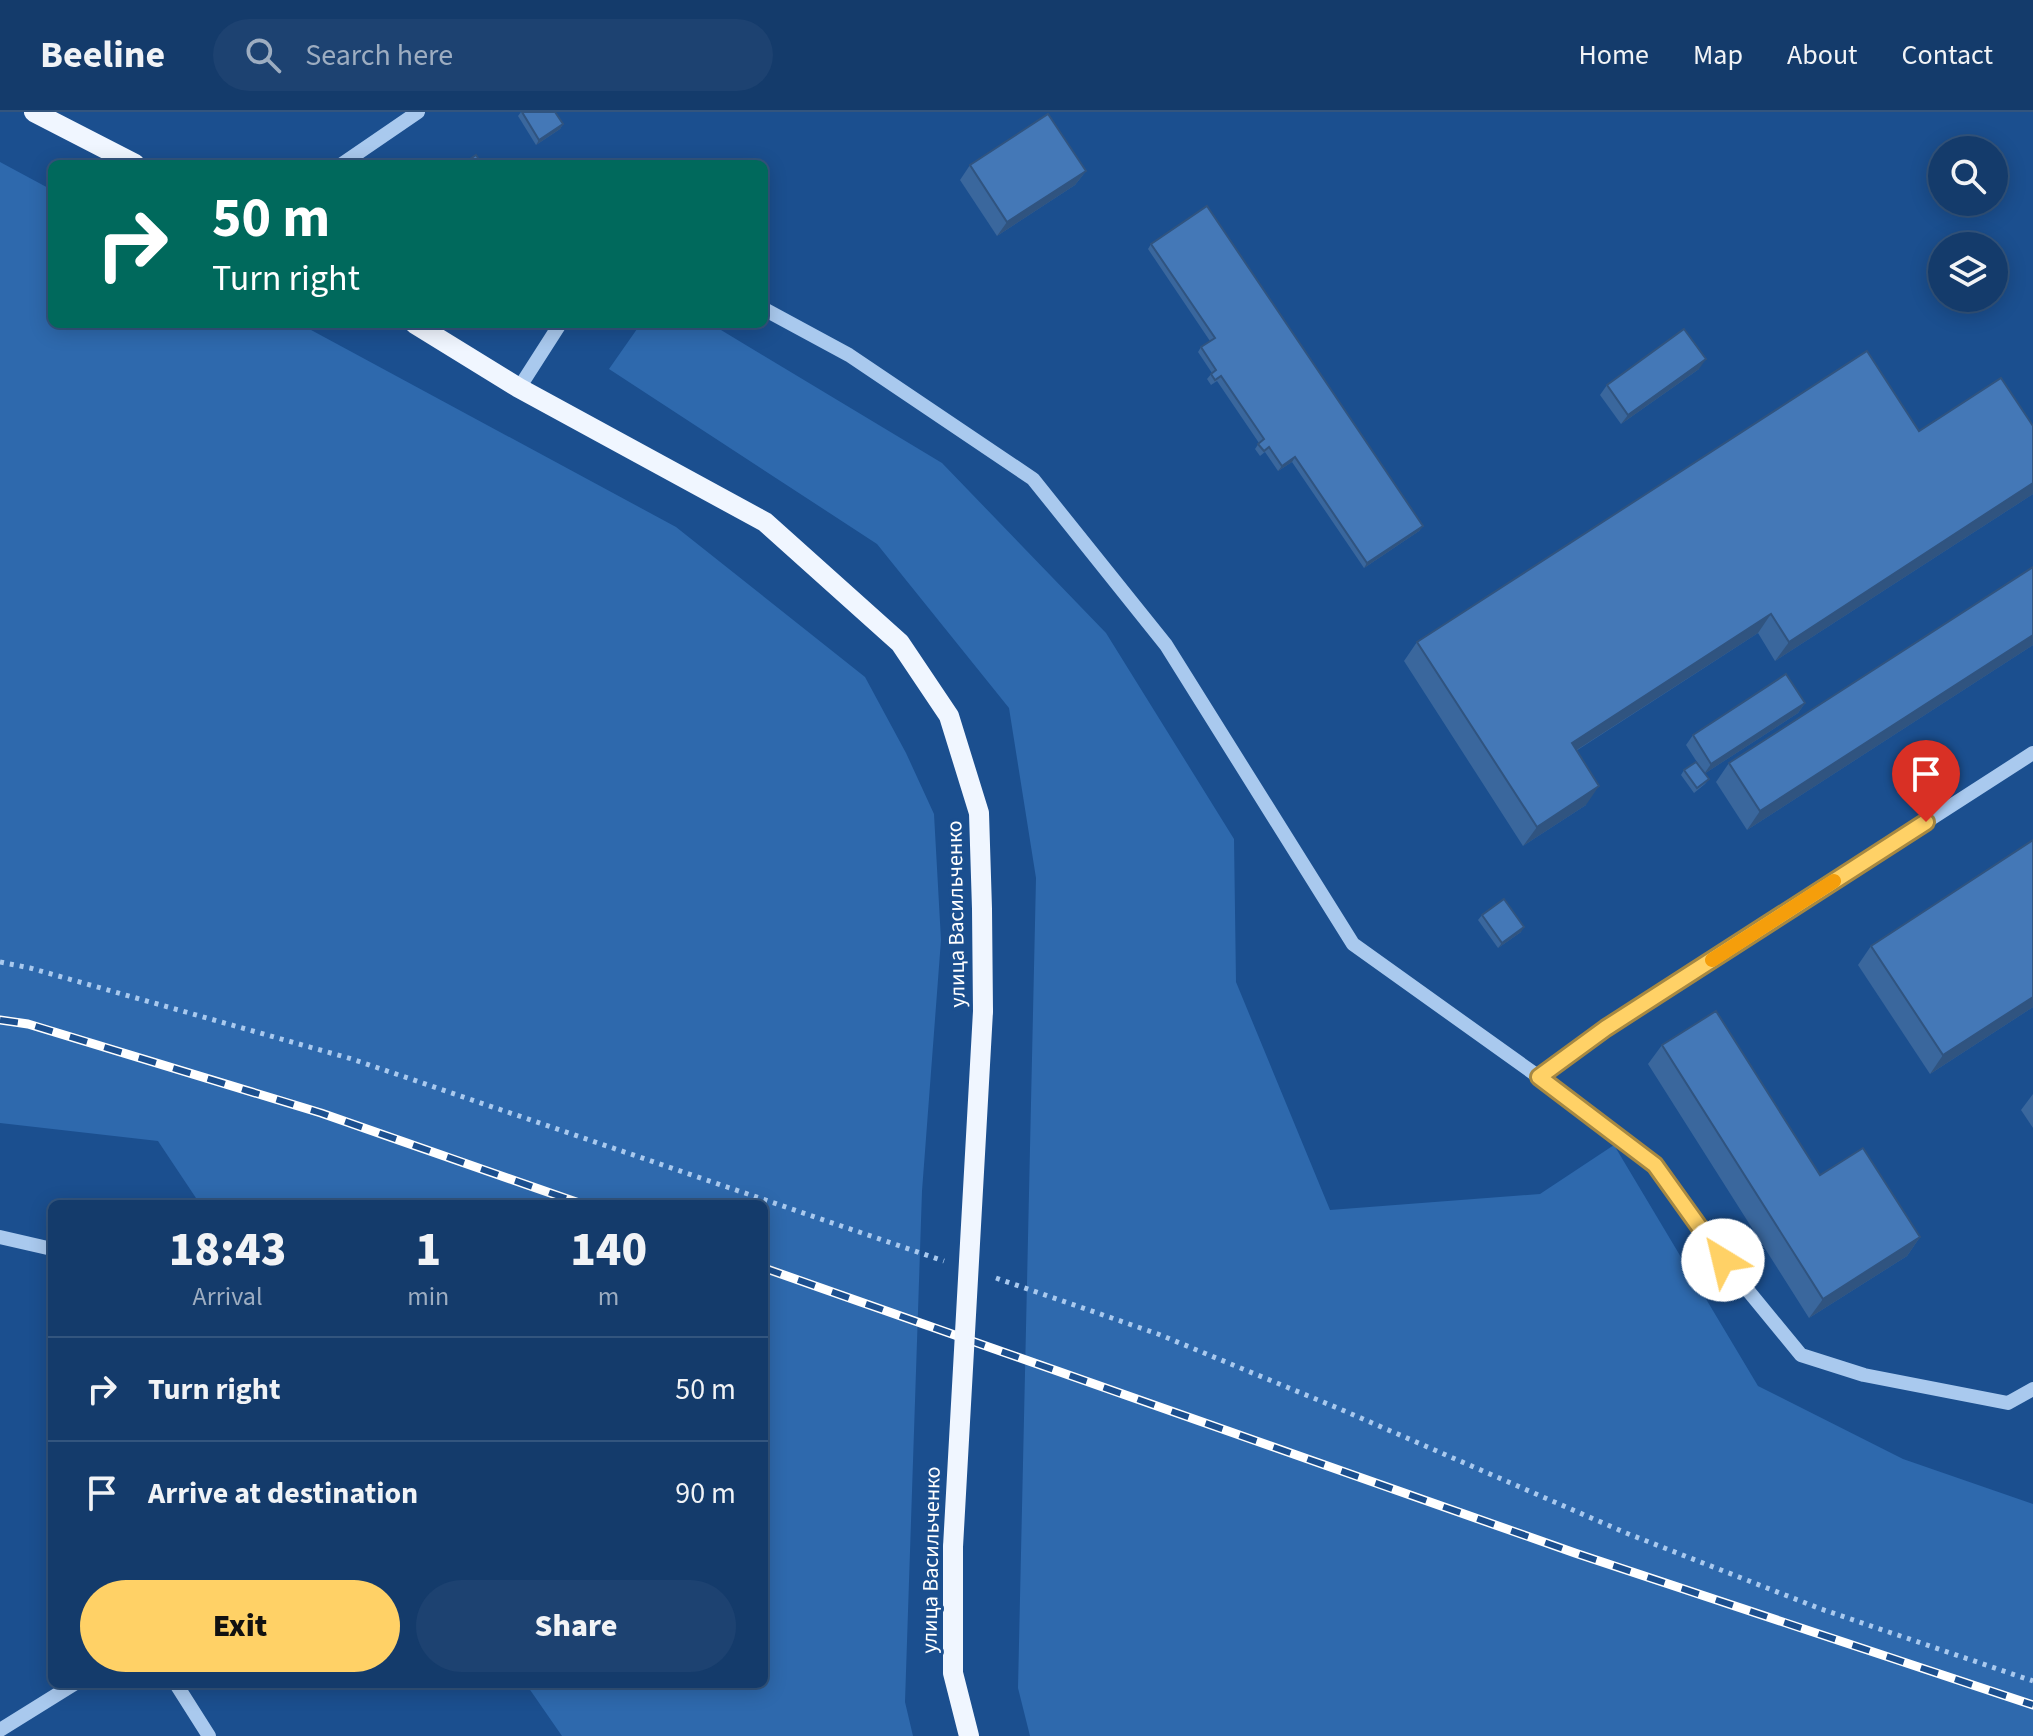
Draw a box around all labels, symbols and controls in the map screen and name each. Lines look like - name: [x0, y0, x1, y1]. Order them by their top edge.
- search box: [213, 19, 773, 91]
- text: Beeline: [40, 28, 165, 82]
- icon: search: [241, 33, 285, 77]
- text: Search here: [305, 34, 453, 77]
- text: Home: [1578, 35, 1649, 75]
- text: Map: [1693, 35, 1743, 75]
- text: About: [1787, 35, 1858, 75]
- text: Contact: [1902, 35, 1993, 75]
- map controls: [1928, 136, 2008, 312]
- button: search: [1928, 136, 2008, 216]
- text: 50 m: [212, 179, 330, 258]
- icon: right: [80, 192, 184, 296]
- button: layers: [1928, 232, 2008, 312]
- text: Turn right: [212, 253, 360, 304]
- pin: [1892, 740, 1960, 822]
- icon: arrive: [1904, 752, 1948, 796]
- street label: улица Васильченко: [938, 820, 974, 1008]
- text: 18:43: [169, 1216, 286, 1284]
- text: 1: [415, 1216, 441, 1284]
- text: 140: [570, 1216, 647, 1284]
- position arrow: [1681, 1218, 1765, 1302]
- text: Arrival: [193, 1278, 263, 1315]
- text: min: [407, 1278, 449, 1315]
- text: m: [598, 1278, 619, 1315]
- icon: right: [80, 1367, 124, 1411]
- text: Turn right: [148, 1368, 280, 1411]
- text: 50 m: [675, 1368, 736, 1411]
- street label: улица Васильченко: [913, 1466, 949, 1654]
- icon: arrive: [80, 1471, 124, 1515]
- text: Arrive at destination: [148, 1472, 418, 1515]
- text: 90 m: [675, 1472, 736, 1515]
- button: Exit: [80, 1580, 400, 1672]
- button: Share: [416, 1580, 736, 1672]

